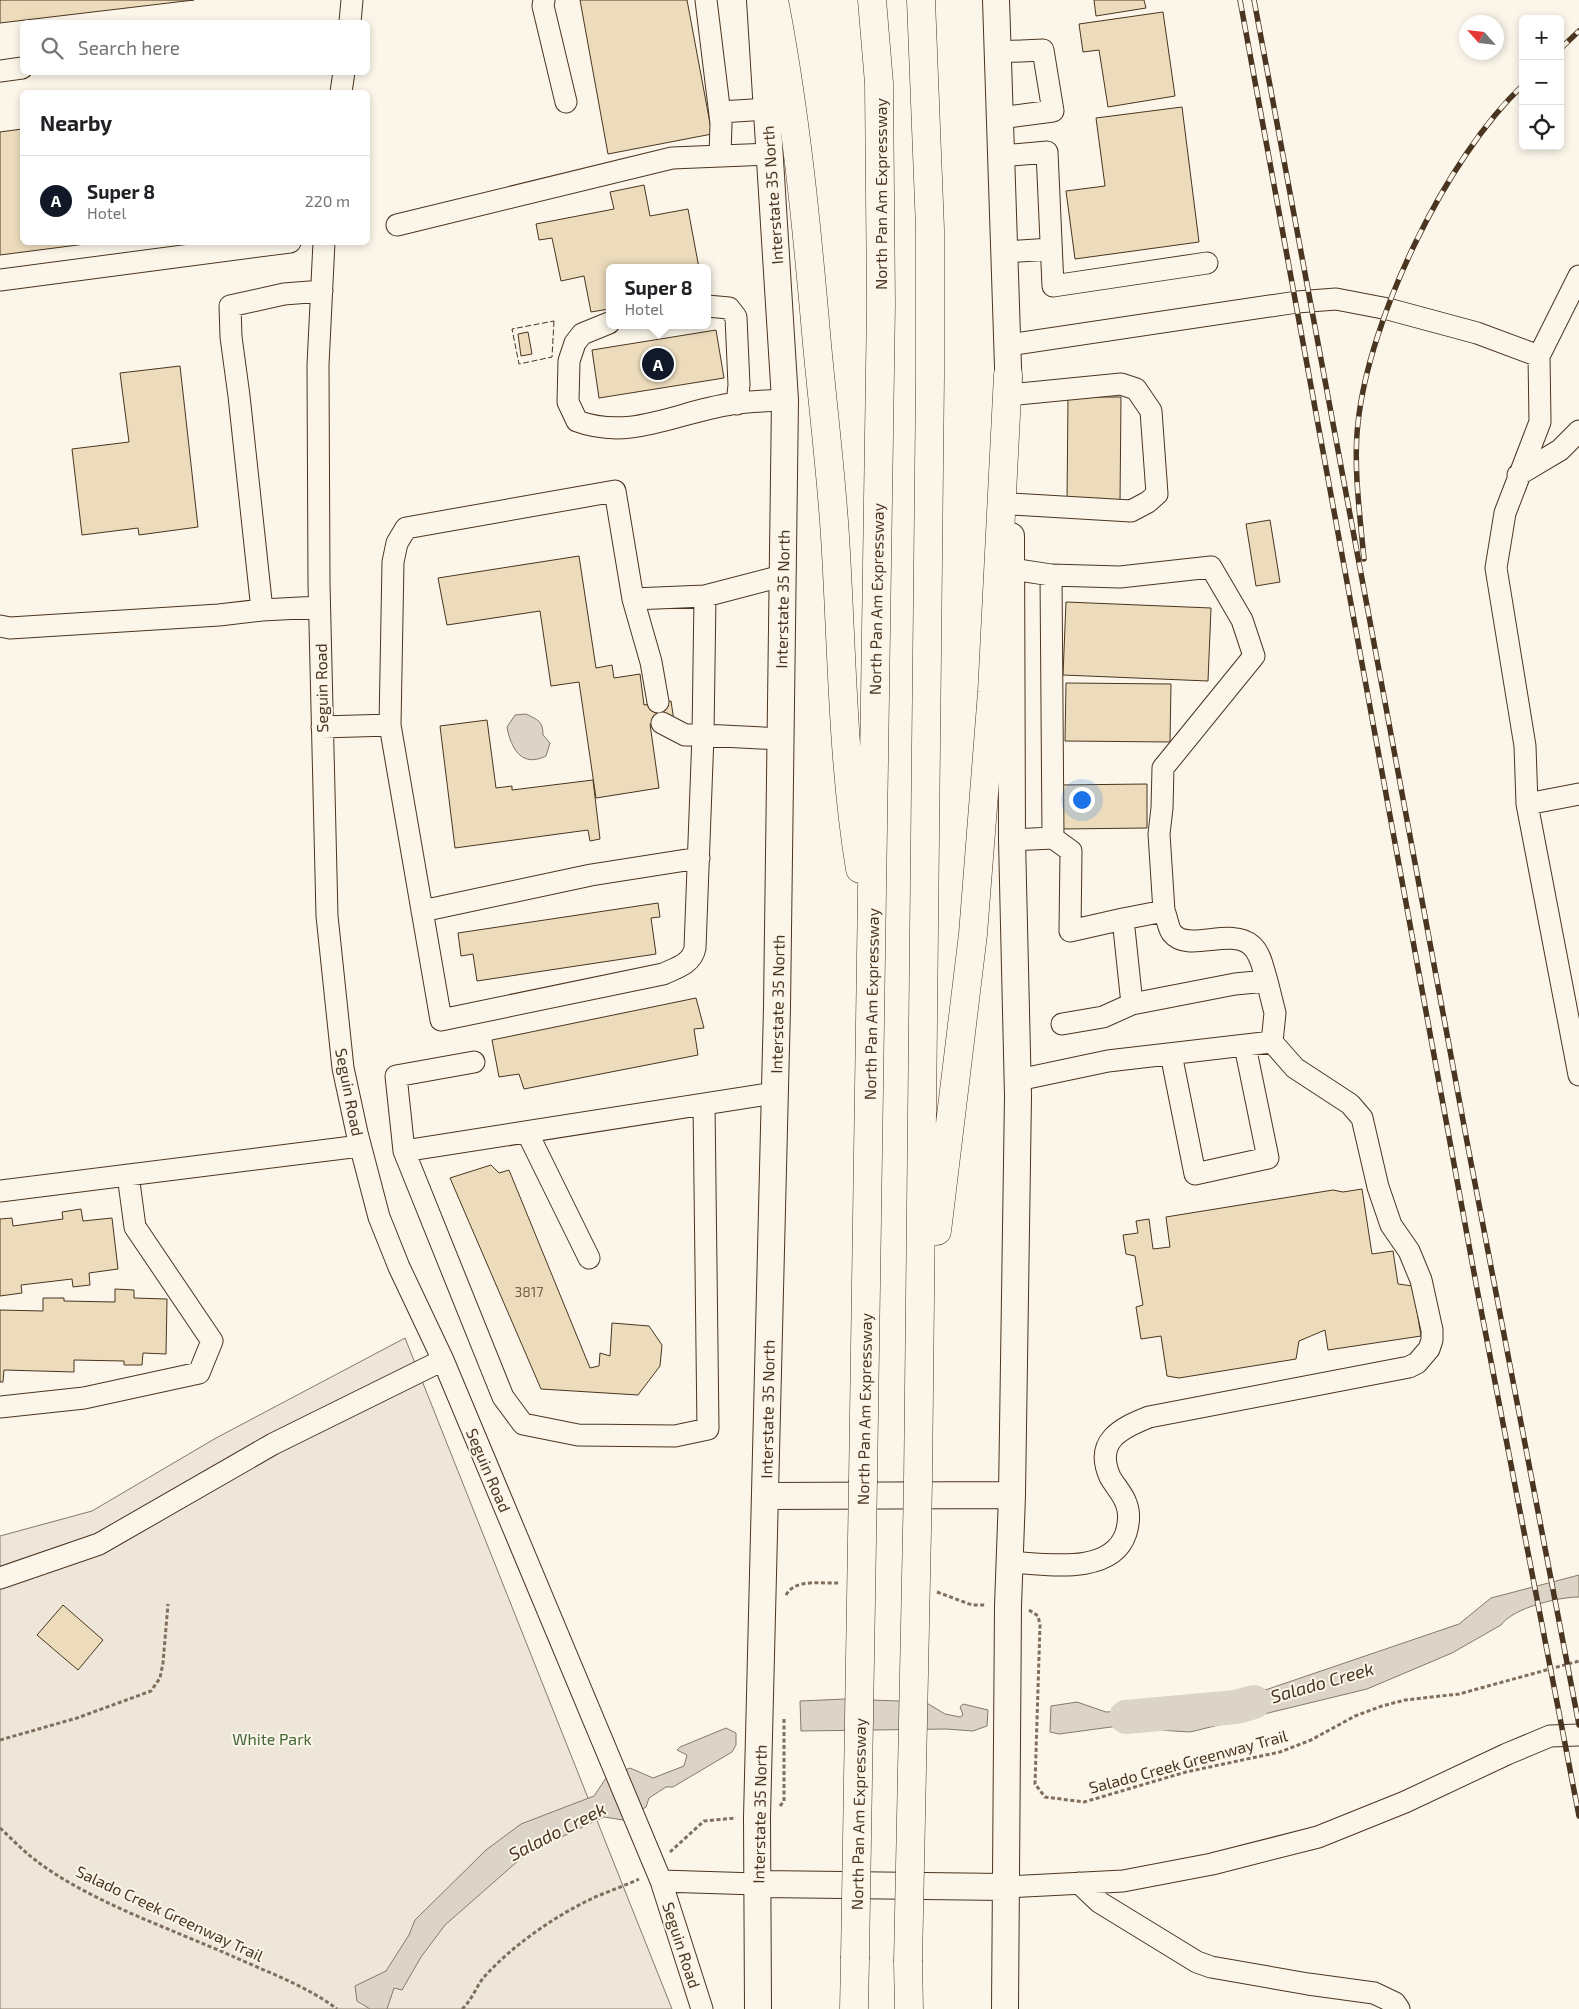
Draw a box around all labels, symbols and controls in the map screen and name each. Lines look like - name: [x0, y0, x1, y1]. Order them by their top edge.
- north arrow: [1459, 15, 1504, 60]
- map controls: [1519, 15, 1564, 150]
- button: +: [1519, 15, 1564, 60]
- search box: [20, 20, 370, 75]
- icon: search: [38, 34, 66, 62]
- text: Search here: [78, 36, 180, 59]
- button: −: [1519, 60, 1564, 105]
- street label: North Pan Am Expressway: [871, 97, 890, 290]
- button: locate: [1519, 105, 1564, 150]
- text: Nearby: [40, 110, 112, 135]
- street label: Interstate 35 North: [758, 125, 786, 265]
- text: Super 8: [87, 180, 155, 203]
- text: A: [51, 191, 61, 210]
- text: 220 m: [305, 191, 350, 210]
- text: Hotel: [87, 203, 126, 222]
- popup: [606, 264, 711, 329]
- text: Super 8: [624, 276, 693, 299]
- text: Hotel: [624, 299, 664, 318]
- pin: A: [642, 345, 674, 383]
- street label: North Pan Am Expressway: [865, 502, 887, 695]
- street label: Interstate 35 North: [771, 529, 793, 669]
- street label: Seguin Road: [311, 643, 331, 733]
- your location: [1069, 787, 1095, 813]
- street label: North Pan Am Expressway: [860, 907, 882, 1100]
- street label: Interstate 35 North: [766, 934, 788, 1074]
- street label: Seguin Road: [332, 1046, 368, 1138]
- house number: 3817: [514, 1283, 544, 1300]
- street label: North Pan Am Expressway: [853, 1312, 875, 1505]
- street label: Interstate 35 North: [756, 1339, 778, 1479]
- street label: Seguin Road: [463, 1425, 515, 1515]
- water label: Salado Creek: [1268, 1657, 1376, 1707]
- street label: North Pan Am Expressway: [847, 1717, 869, 1910]
- street label: Salado Creek Greenway Trail: [1087, 1725, 1290, 1797]
- park label: White Park: [232, 1729, 312, 1748]
- street label: Interstate 35 North: [748, 1744, 770, 1884]
- water label: Salado Creek: [505, 1797, 609, 1865]
- street label: Salado Creek Greenway Trail: [73, 1861, 267, 1965]
- street label: Seguin Road: [659, 1900, 705, 1990]

